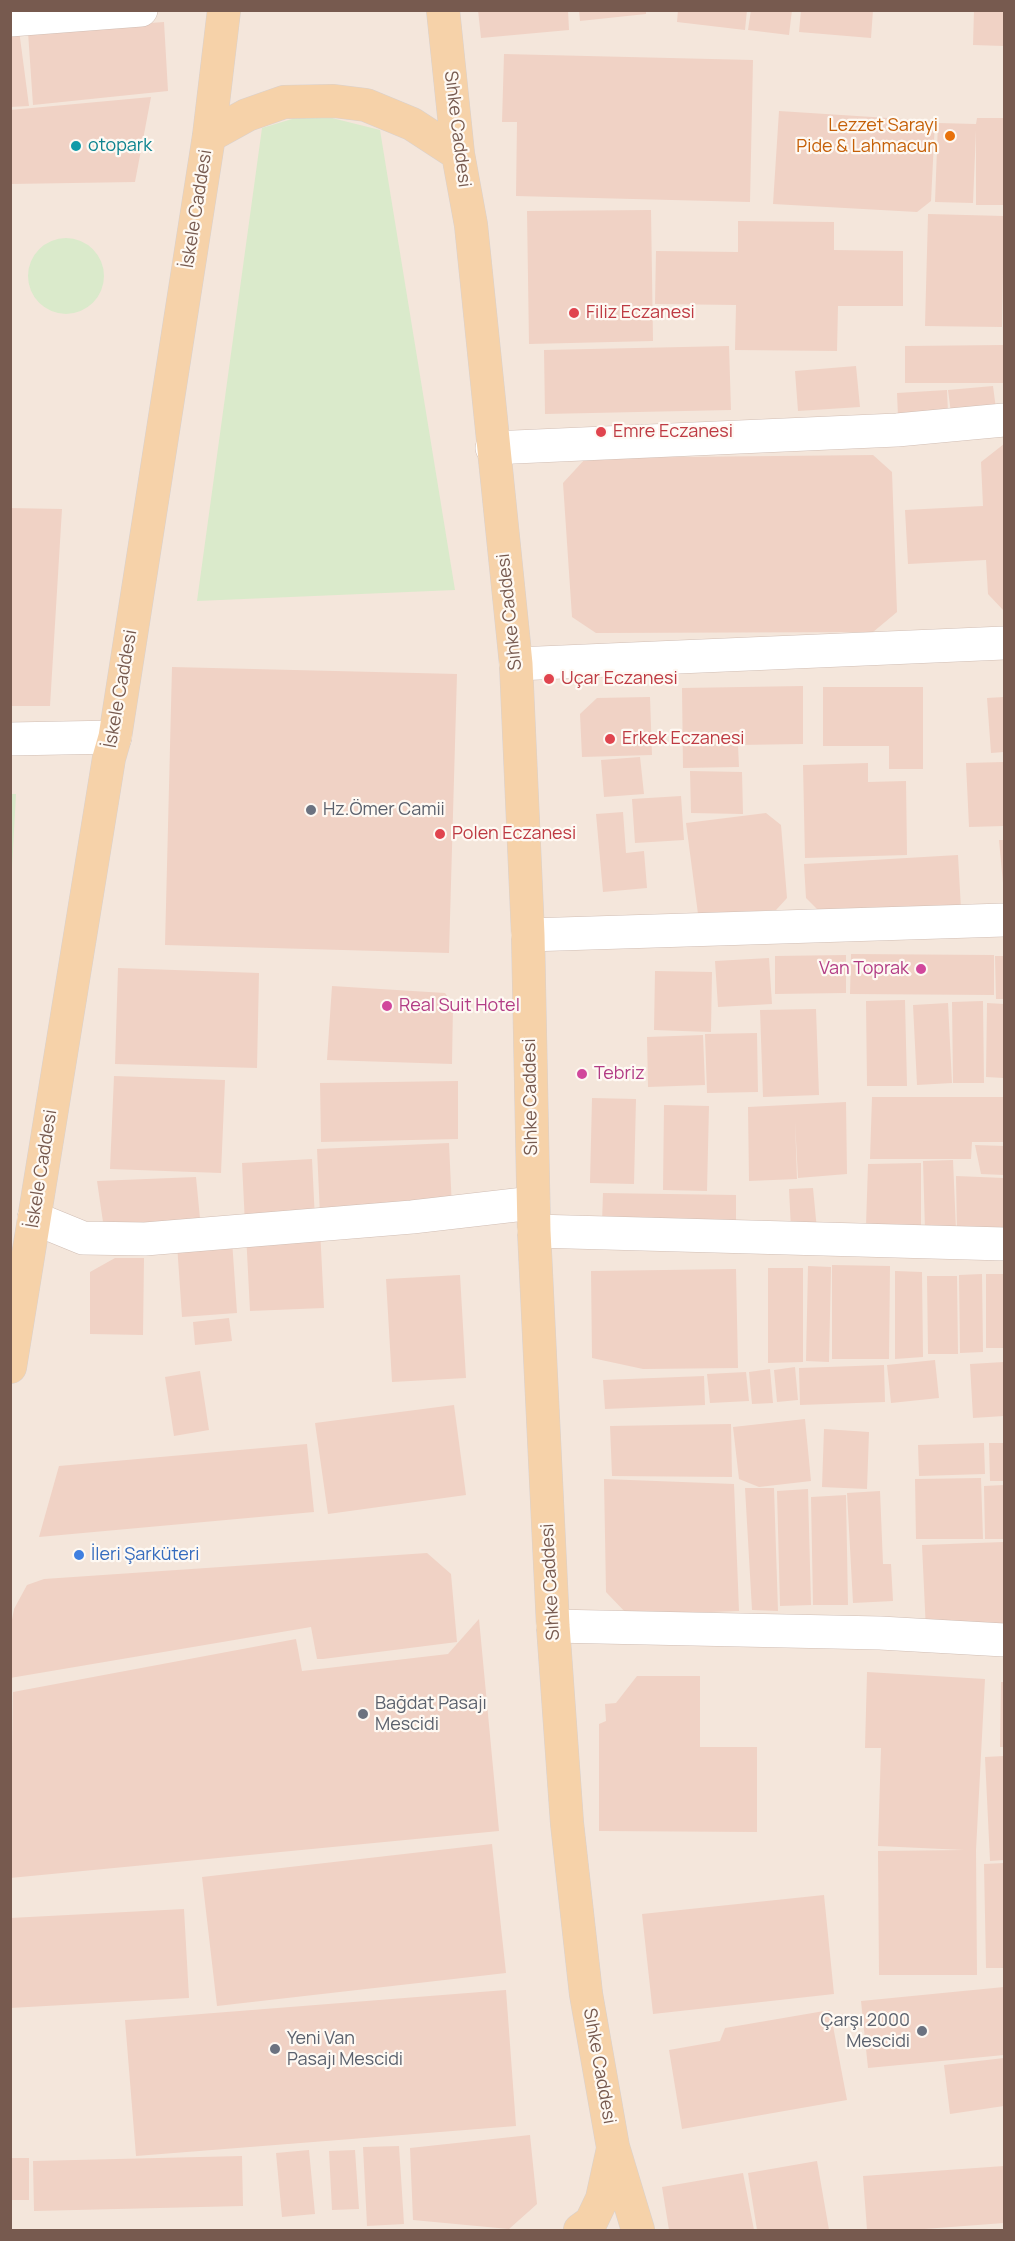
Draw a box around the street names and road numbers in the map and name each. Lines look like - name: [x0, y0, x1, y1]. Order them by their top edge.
- street label: Sıhke Caddesi: [439, 69, 475, 189]
- street label: İskele Caddesi: [177, 148, 217, 270]
- street label: Sıhke Caddesi: [493, 553, 527, 671]
- street label: İskele Caddesi: [100, 628, 142, 750]
- street label: Sıhke Caddesi: [519, 1038, 543, 1156]
- street label: İskele Caddesi: [22, 1108, 62, 1230]
- street label: Sıhke Caddesi: [537, 1523, 565, 1641]
- street label: Sıhke Caddesi: [578, 2006, 620, 2126]

